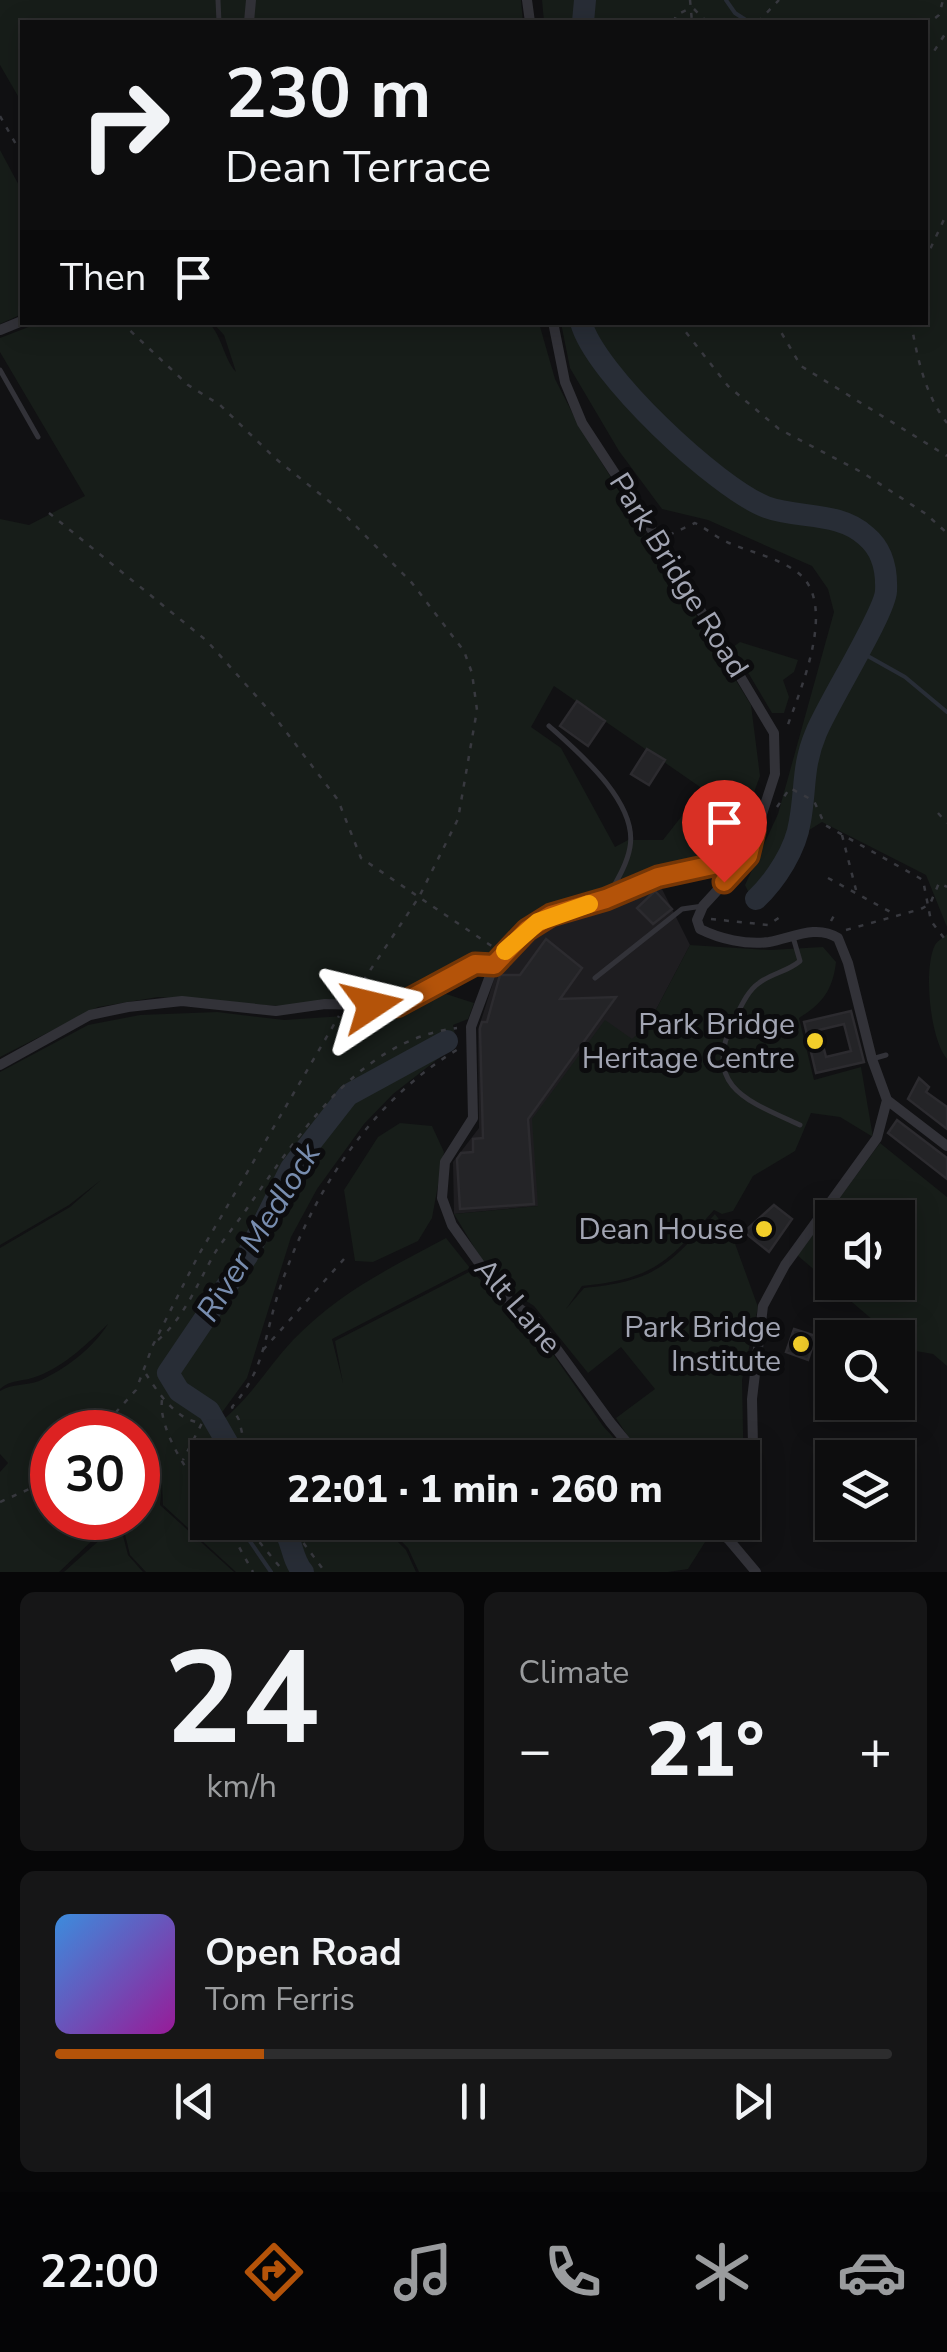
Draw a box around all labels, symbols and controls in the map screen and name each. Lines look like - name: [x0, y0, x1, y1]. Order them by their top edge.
- text: 230 m: [225, 46, 431, 142]
- icon: right: [60, 60, 190, 190]
- text: Dean Terrace: [225, 137, 491, 198]
- icon: arrive: [166, 250, 221, 305]
- text: Then: [60, 252, 146, 303]
- street label: Park Bridge Road: [599, 465, 758, 685]
- pin: [682, 780, 767, 883]
- icon: arrive: [697, 795, 752, 850]
- position arrow: [320, 953, 424, 1057]
- place label: Park Bridge Heritage Centre: [582, 1004, 795, 1079]
- marker: Park Bridge Heritage Centre: [804, 1030, 826, 1052]
- water label: River Medlock: [186, 1134, 331, 1330]
- map controls: [815, 1200, 915, 1540]
- button: sound: [815, 1200, 915, 1300]
- place label: Dean House: [578, 1209, 744, 1250]
- marker: Dean House: [753, 1218, 775, 1240]
- street label: Alt Lane: [465, 1250, 570, 1363]
- place label: Park Bridge Institute: [624, 1307, 781, 1382]
- button: search: [815, 1320, 915, 1420]
- marker: Park Bridge Institute: [790, 1333, 812, 1355]
- speed limit sign: 30: [30, 1410, 160, 1540]
- button: layers: [815, 1440, 915, 1540]
- text: 22:01 · 1 min · 260 m: [287, 1464, 663, 1515]
- text: 24: [164, 1611, 320, 1788]
- text: Climate: [519, 1651, 629, 1694]
- text: 21°: [646, 1699, 765, 1801]
- text: −: [519, 1713, 552, 1788]
- text: +: [859, 1713, 892, 1788]
- text: km/h: [206, 1765, 277, 1808]
- text: Open Road: [205, 1927, 402, 1978]
- text: Tom Ferris: [205, 1978, 355, 2021]
- icon: previous: [167, 2074, 222, 2129]
- icon: pause: [446, 2074, 501, 2129]
- icon: next: [725, 2074, 780, 2129]
- icon: directions: [239, 2237, 309, 2307]
- icon: music: [388, 2237, 458, 2307]
- icon: phone: [538, 2237, 608, 2307]
- icon: climate: [687, 2237, 757, 2307]
- icon: car: [837, 2237, 907, 2307]
- text: 22:00: [40, 2242, 159, 2303]

